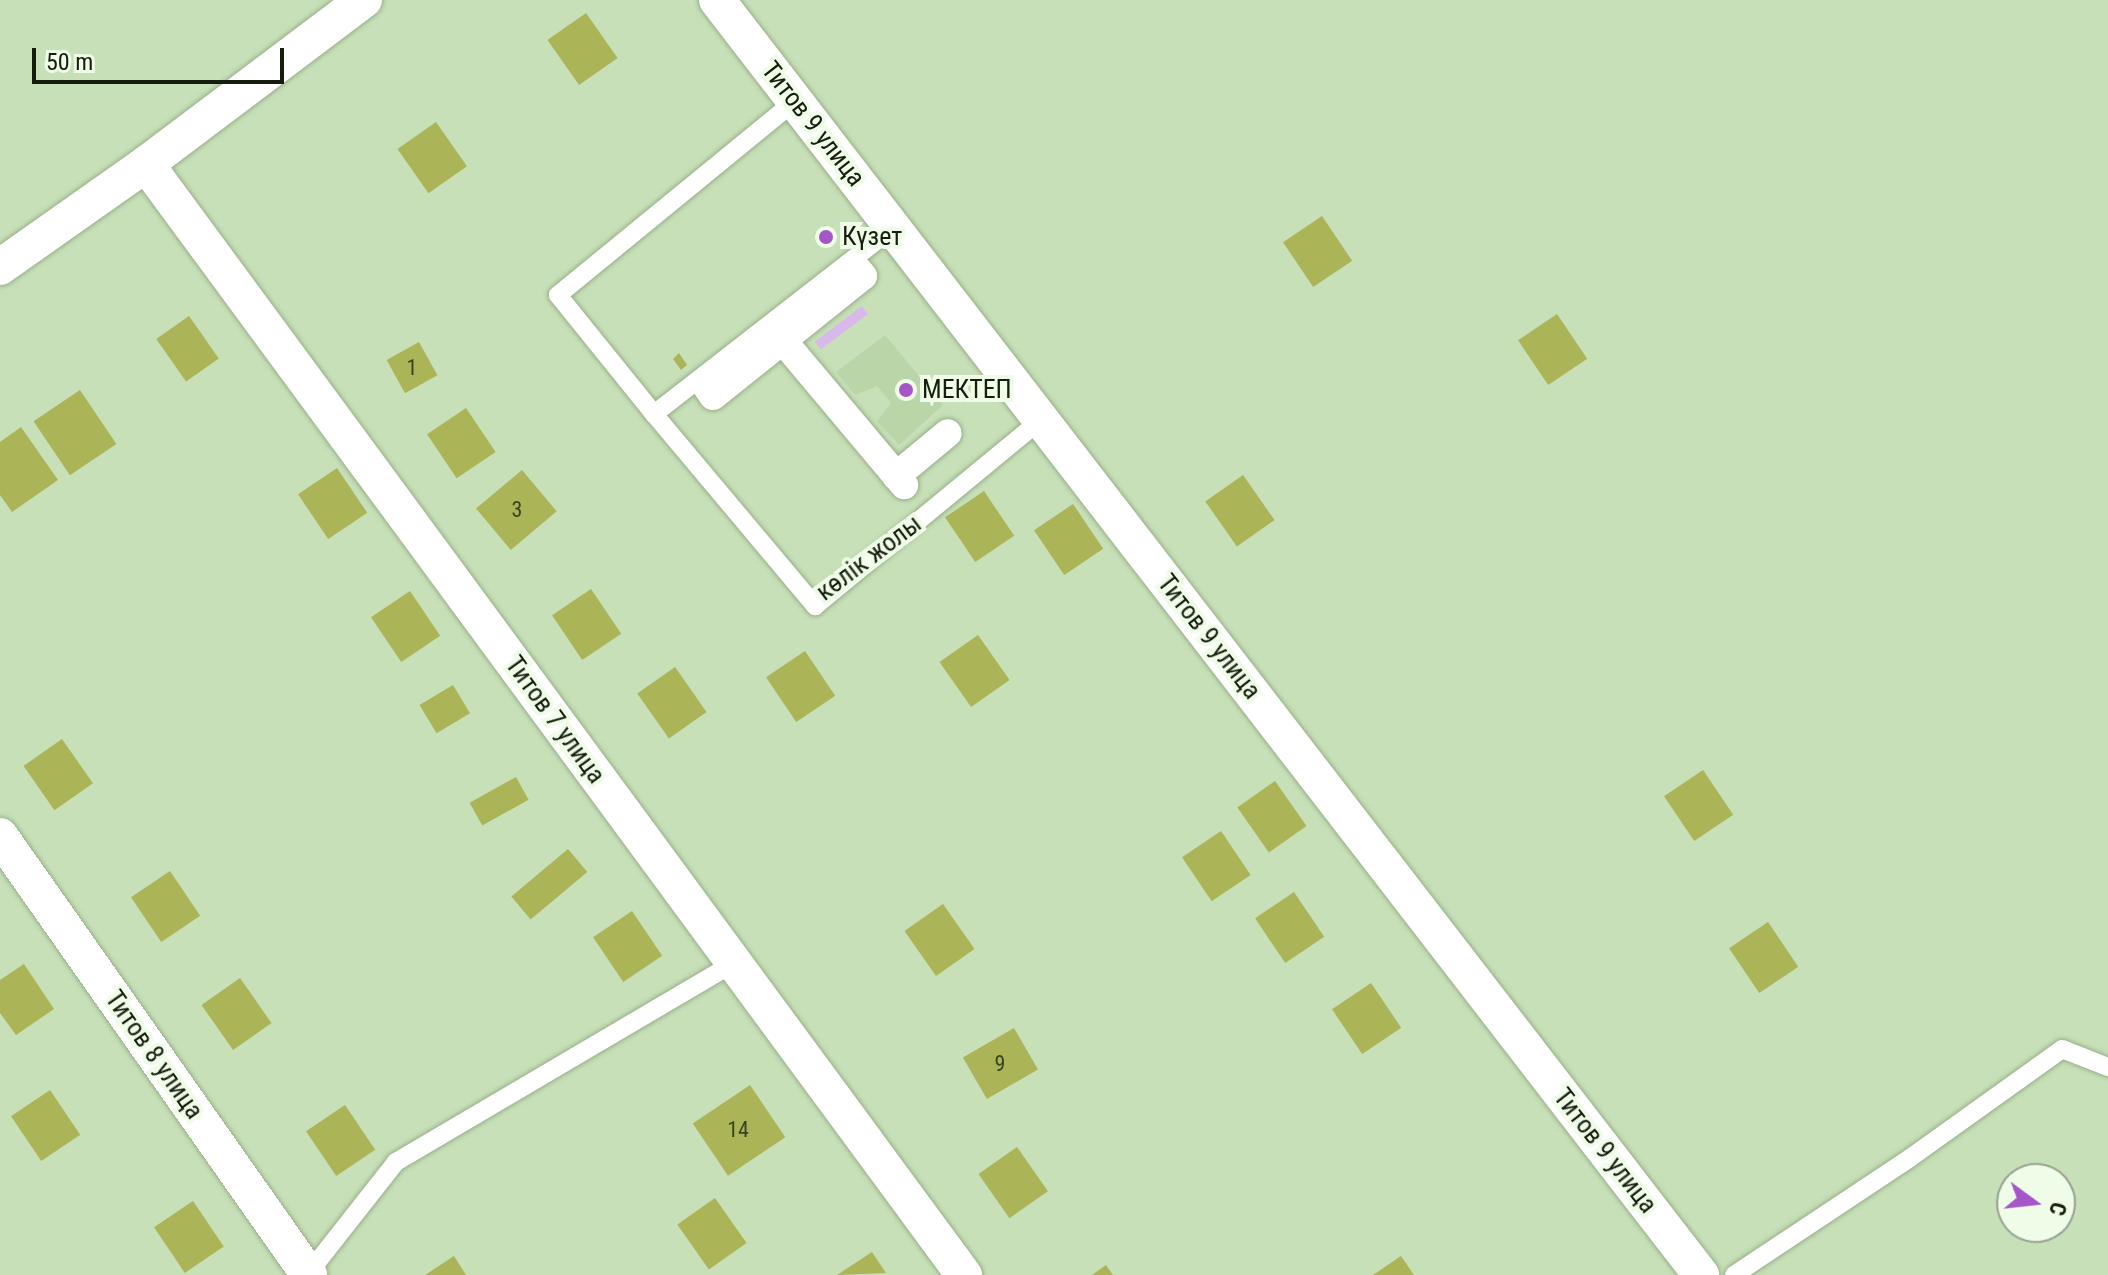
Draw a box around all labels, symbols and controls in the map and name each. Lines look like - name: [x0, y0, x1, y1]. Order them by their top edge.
- scale bar: [36, 32, 288, 82]
- text: 50 m: [46, 48, 93, 76]
- street label: Титов 9 улица: [755, 55, 871, 193]
- place label: Күзет: [842, 221, 902, 253]
- marker: Күзет: [817, 228, 835, 246]
- house number: 1: [407, 355, 417, 381]
- place label: МЕКТЕП: [922, 374, 1012, 406]
- marker: МЕКТЕП: [897, 381, 915, 399]
- house number: 3: [512, 497, 522, 523]
- street label: көлік жолы: [810, 508, 928, 608]
- street label: Титов 9 улица: [1151, 568, 1267, 706]
- street label: Титов 7 улица: [498, 650, 612, 790]
- street label: Титов 8 улица: [98, 985, 210, 1125]
- house number: 9: [995, 1051, 1005, 1077]
- street label: Титов 9 улица: [1547, 1082, 1663, 1220]
- house number: 14: [727, 1117, 749, 1143]
- north arrow: [1996, 1163, 2076, 1243]
- text: С: [2044, 1200, 2071, 1218]

